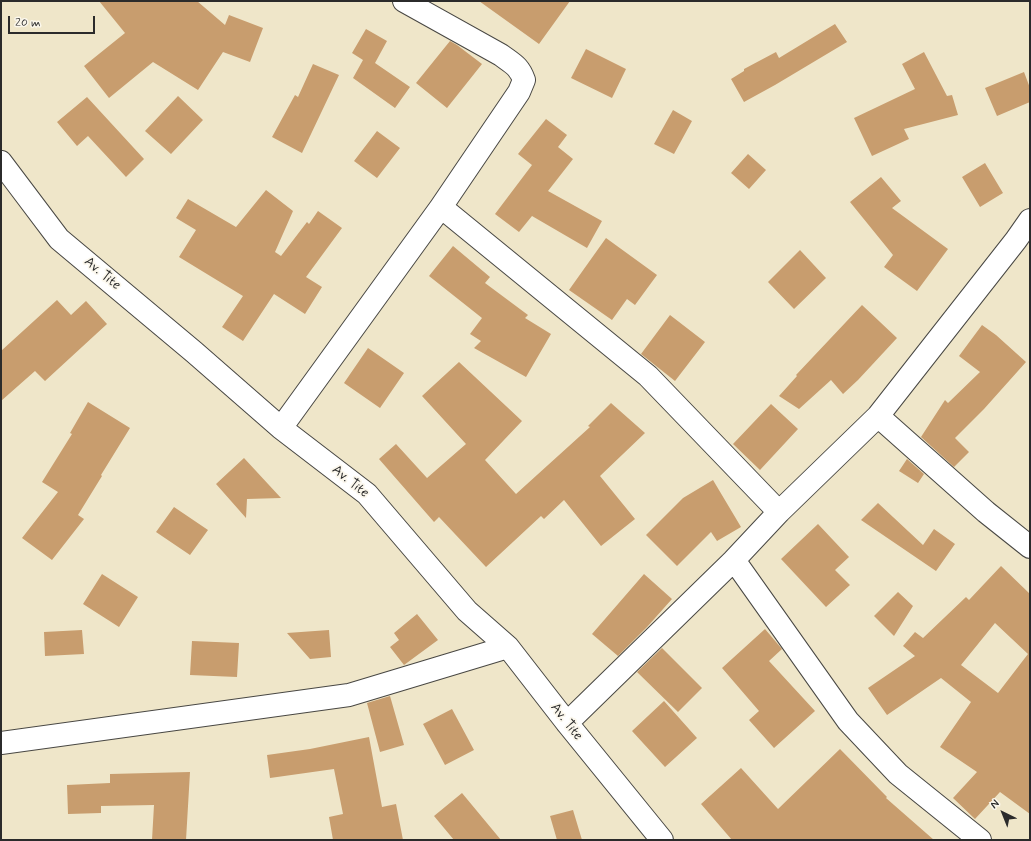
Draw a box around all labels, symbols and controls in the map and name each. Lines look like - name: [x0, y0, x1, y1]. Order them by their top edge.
- scale bar: [10, 8, 97, 34]
- text: 20 m: [15, 15, 41, 31]
- street label: Av. Tite: [80, 254, 124, 294]
- street label: Av. Tite: [328, 462, 372, 502]
- street label: Av. Tite: [546, 700, 586, 744]
- north arrow: [983, 793, 1023, 833]
- text: N: [987, 797, 1002, 812]

